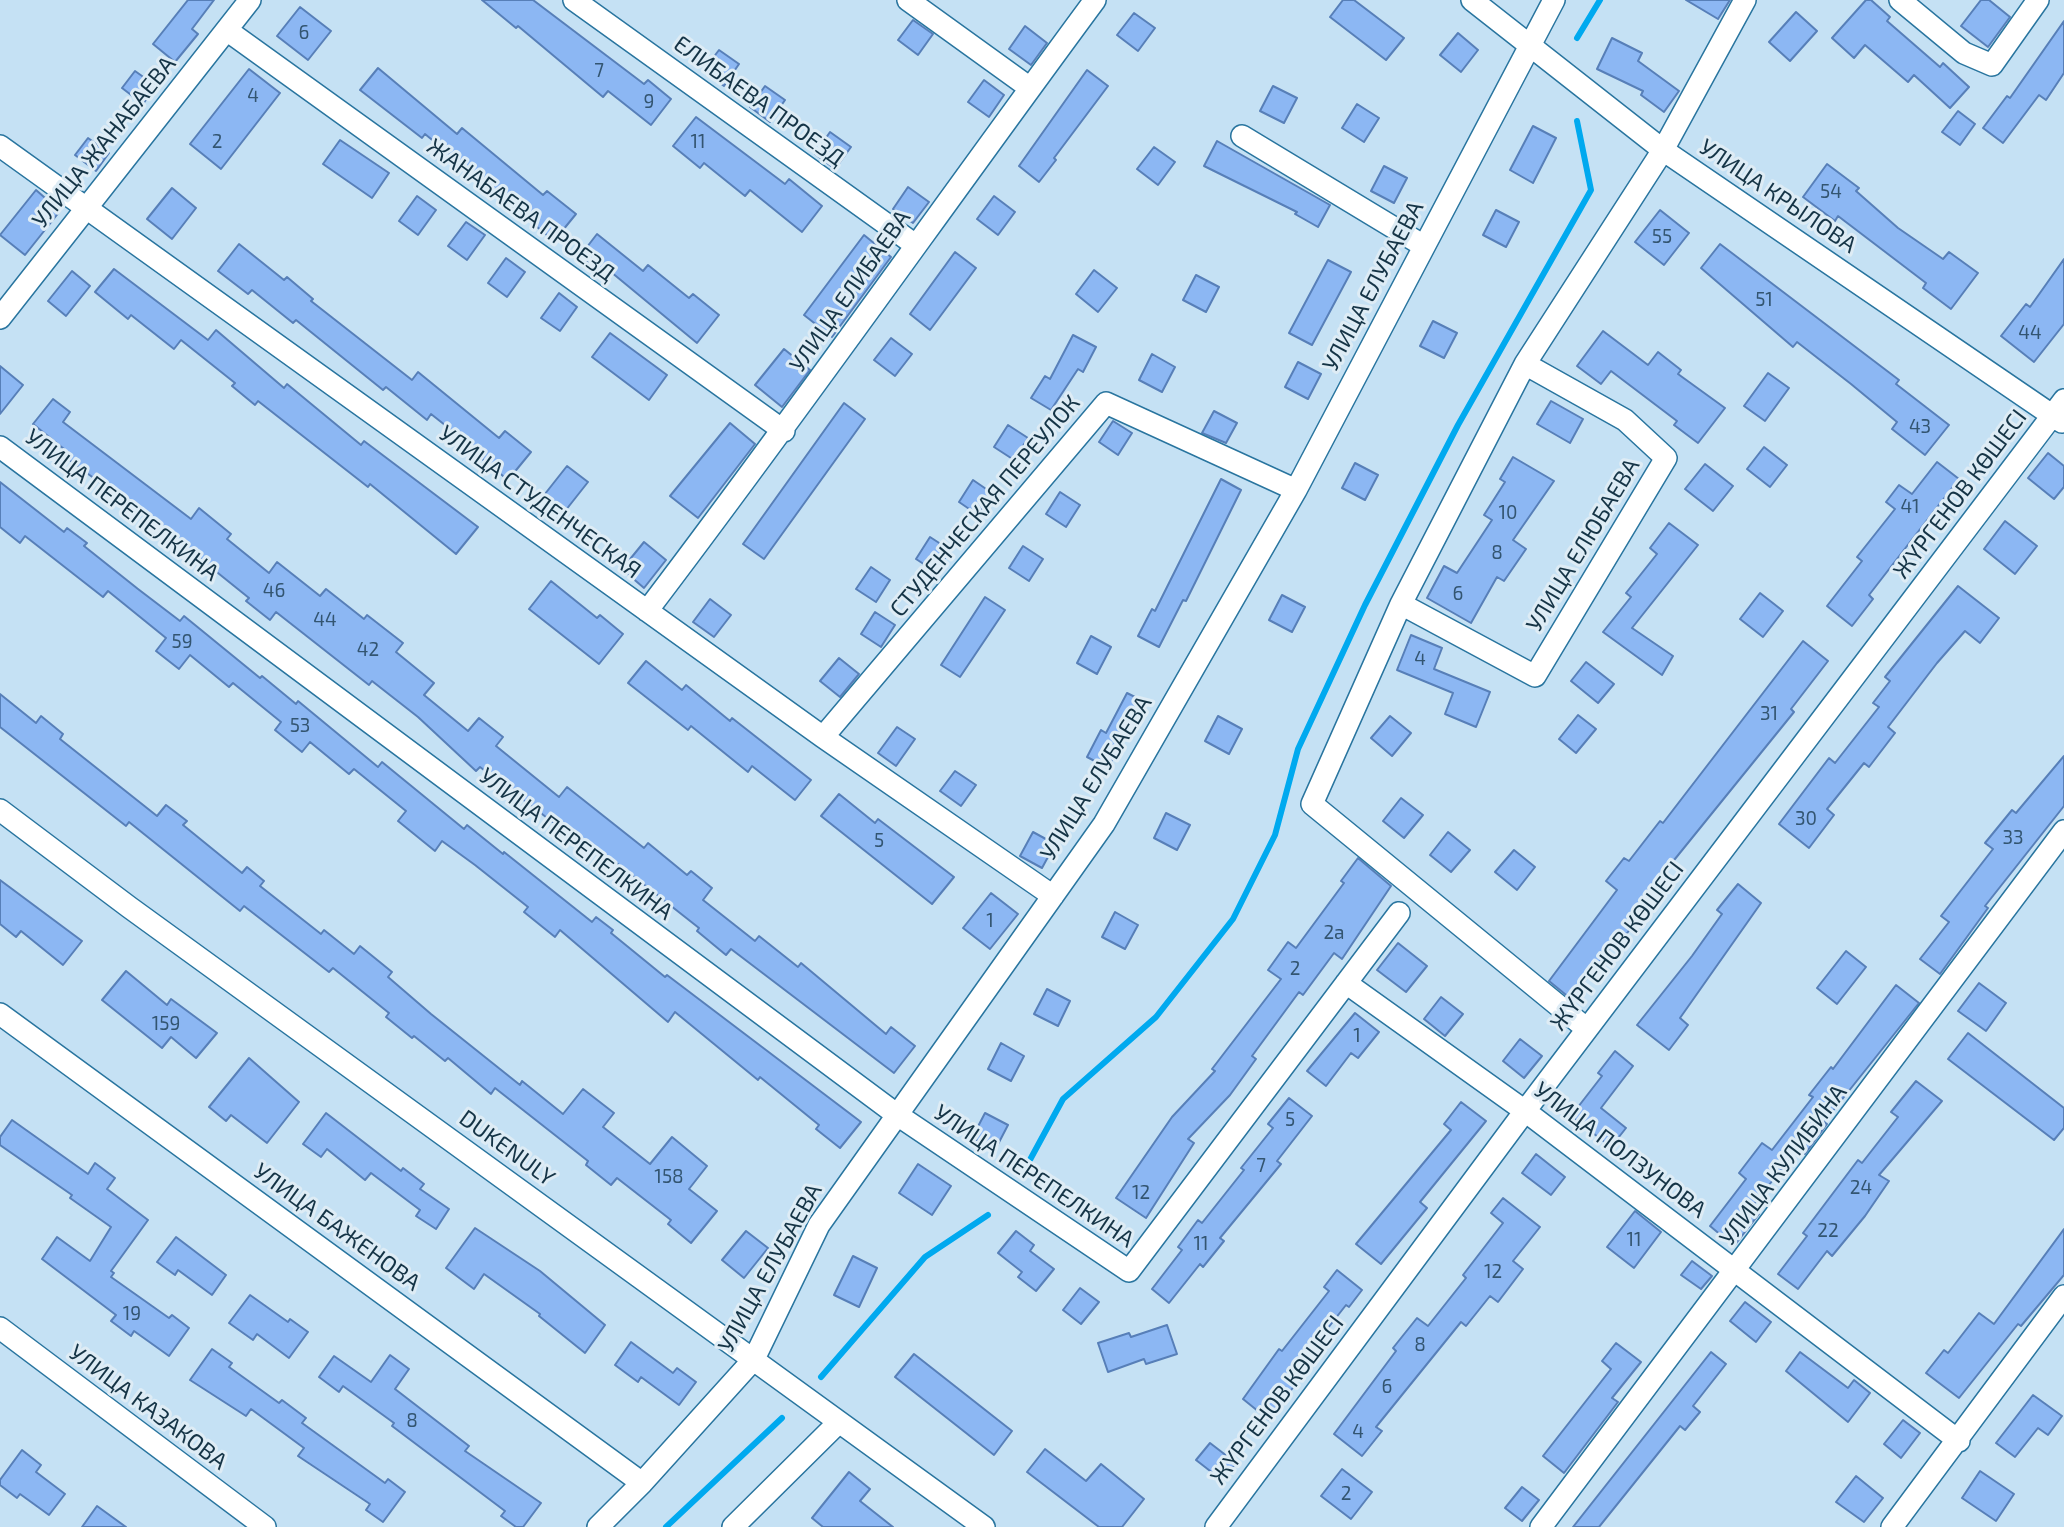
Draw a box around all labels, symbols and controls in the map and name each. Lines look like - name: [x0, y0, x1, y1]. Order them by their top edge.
- house number: 6: [299, 22, 309, 44]
- street label: ЕЛИБАЕВА ПРОЕЗД: [668, 30, 850, 172]
- street label: УЛИЦА ЖАНАБАЕВА: [26, 51, 182, 233]
- house number: 7: [594, 60, 604, 82]
- house number: 4: [247, 85, 259, 107]
- house number: 9: [644, 91, 654, 113]
- house number: 2: [212, 131, 222, 153]
- house number: 11: [690, 131, 706, 153]
- street label: ЖАНАБАЕВА ПРОЕЗД: [422, 133, 620, 287]
- street label: УЛИЦА КРЫЛОВА: [1694, 133, 1862, 259]
- house number: 54: [1820, 181, 1842, 203]
- street label: УЛИЦА ЕЛУБАЕВА: [1317, 196, 1429, 376]
- street label: УЛИЦА ЕЛИБАЕВА: [784, 205, 916, 377]
- house number: 55: [1652, 226, 1672, 248]
- house number: 51: [1755, 289, 1773, 311]
- house number: 44: [2018, 322, 2042, 344]
- street label: СТУДЕНЧЕСКАЯ ПЕРЕУЛОК: [884, 390, 1086, 622]
- street label: ЖҮРГЕНОВ КӨШЕСІ: [1887, 404, 2033, 584]
- house number: 43: [1909, 416, 1931, 438]
- street label: УЛИЦА СТУДЕНЧЕСКАЯ: [434, 419, 646, 585]
- street label: УЛИЦА ПЕРЕПЕЛКИНА: [20, 423, 224, 587]
- street label: УЛИЦА ЕЛЮБАЕВА: [1520, 454, 1646, 636]
- house number: 41: [1900, 496, 1920, 518]
- house number: 10: [1498, 502, 1518, 524]
- house number: 8: [1491, 542, 1503, 564]
- house number: 46: [263, 580, 285, 602]
- house number: 6: [1453, 583, 1463, 605]
- house number: 44: [313, 609, 337, 631]
- house number: 59: [171, 631, 193, 653]
- house number: 42: [357, 639, 379, 661]
- house number: 4: [1414, 648, 1426, 670]
- street label: УЛИЦА ЕЛУБАЕВА: [1034, 691, 1158, 865]
- house number: 31: [1760, 703, 1778, 725]
- house number: 53: [290, 715, 310, 737]
- street label: УЛИЦА ПЕРЕПЕЛКИНА: [474, 762, 678, 926]
- house number: 30: [1795, 808, 1817, 830]
- house number: 33: [2002, 827, 2024, 849]
- house number: 5: [874, 830, 884, 852]
- street label: ЖҮРГЕНОВ КӨШЕСІ: [1544, 856, 1690, 1036]
- house number: 1: [986, 910, 994, 932]
- house number: 2а: [1323, 922, 1345, 944]
- house number: 2: [1290, 958, 1300, 980]
- house number: 159: [152, 1013, 180, 1035]
- house number: 1: [1353, 1025, 1361, 1047]
- street label: УЛИЦА ПОЛЗУНОВА: [1528, 1076, 1712, 1224]
- street label: УЛИЦА КУЛИБИНА: [1714, 1079, 1852, 1251]
- street label: УЛИЦА ПЕРЕПЕЛКИНА: [929, 1099, 1139, 1253]
- street label: DUKENULY: [454, 1104, 560, 1192]
- house number: 5: [1285, 1109, 1295, 1131]
- house number: 7: [1256, 1155, 1266, 1177]
- street label: УЛИЦА БАЖЕНОВА: [248, 1157, 426, 1297]
- house number: 158: [654, 1166, 684, 1188]
- house number: 24: [1850, 1177, 1872, 1199]
- street label: УЛИЦА ЕЛУБАЕВА: [712, 1179, 828, 1357]
- house number: 12: [1132, 1182, 1150, 1204]
- house number: 22: [1817, 1220, 1839, 1242]
- house number: 11: [1626, 1229, 1642, 1251]
- house number: 11: [1193, 1233, 1209, 1255]
- house number: 12: [1484, 1261, 1502, 1283]
- house number: 19: [123, 1303, 141, 1325]
- street label: ЖҮРГЕНОВ КӨШЕСІ: [1204, 1310, 1350, 1490]
- house number: 8: [1414, 1334, 1426, 1356]
- street label: УЛИЦА КАЗАКОВА: [64, 1339, 232, 1475]
- house number: 6: [1382, 1376, 1392, 1398]
- house number: 8: [406, 1410, 418, 1432]
- house number: 4: [1352, 1421, 1364, 1443]
- house number: 2: [1341, 1483, 1351, 1505]

